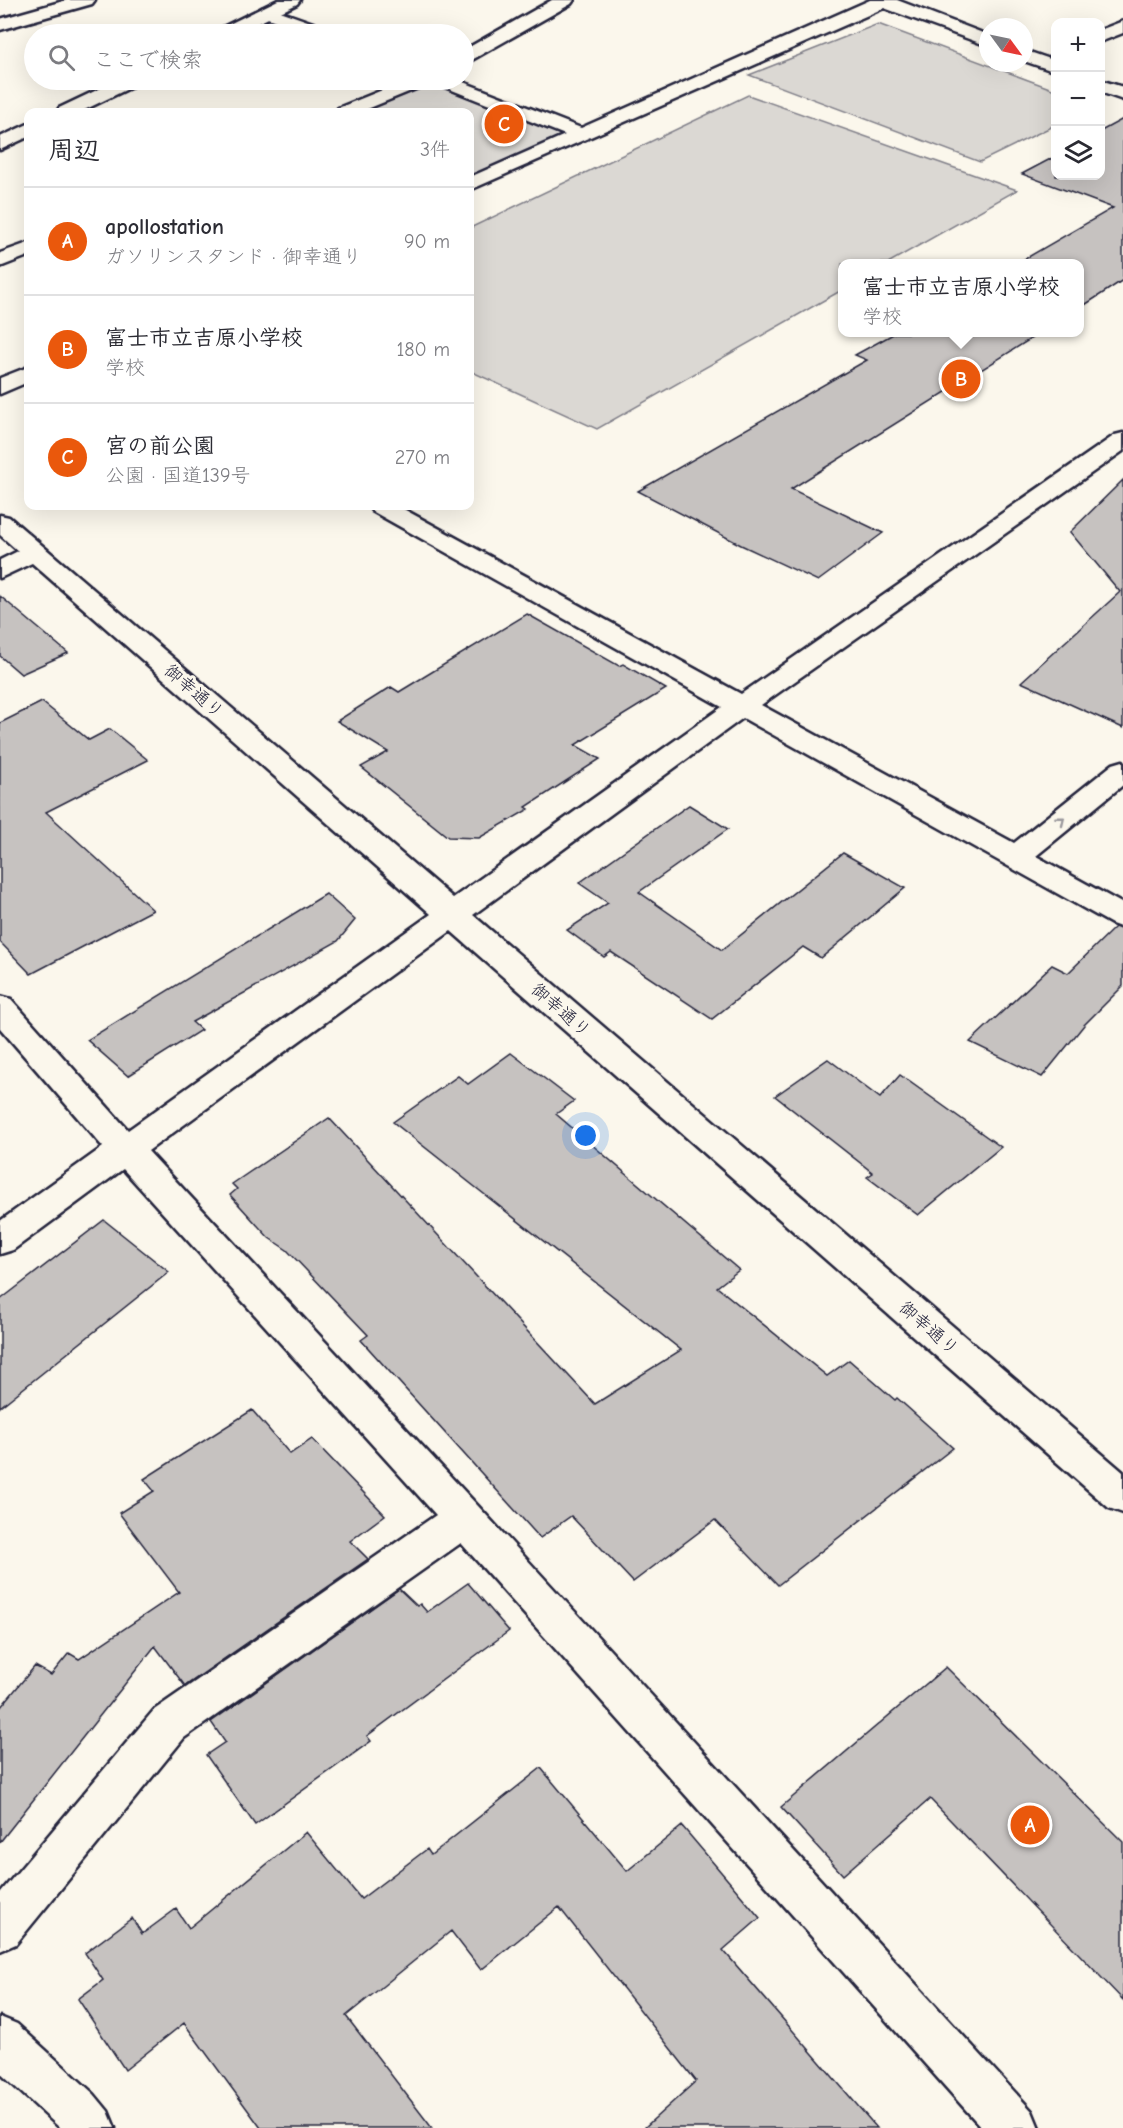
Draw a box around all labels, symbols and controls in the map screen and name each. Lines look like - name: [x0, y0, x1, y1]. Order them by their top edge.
- north arrow: [979, 18, 1033, 72]
- map controls: [1051, 18, 1105, 180]
- button: +: [1051, 18, 1105, 72]
- search box: [24, 24, 474, 90]
- icon: search: [45, 41, 78, 74]
- text: ここで検索: [93, 47, 203, 73]
- button: −: [1051, 72, 1105, 126]
- pin: C: [484, 102, 524, 146]
- button: layers: [1051, 126, 1105, 180]
- text: 周辺: [48, 136, 100, 166]
- text: 3件: [420, 138, 450, 161]
- text: apollostation: [105, 214, 224, 240]
- text: A: [62, 230, 73, 253]
- text: 90 m: [404, 230, 450, 253]
- text: ガソリンスタンド · 御幸通り: [105, 245, 362, 268]
- popup: [838, 259, 1084, 337]
- text: 富士市立吉原小学校: [862, 274, 1060, 300]
- text: 学校: [862, 305, 902, 328]
- text: 富士市立吉原小学校: [105, 325, 303, 351]
- text: B: [61, 338, 74, 361]
- text: 180 m: [396, 338, 450, 361]
- text: 学校: [105, 356, 145, 379]
- pin: B: [942, 356, 980, 401]
- text: 宮の前公園: [105, 433, 215, 459]
- text: C: [61, 446, 74, 469]
- text: 270 m: [395, 446, 450, 469]
- text: 公園 · 国道139号: [105, 464, 251, 487]
- street label: 御幸通り: [160, 660, 228, 723]
- one-way arrow: [1054, 817, 1065, 828]
- street label: 御幸通り: [527, 979, 595, 1042]
- your location: [571, 1121, 600, 1150]
- street label: 御幸通り: [895, 1297, 963, 1360]
- pin: A: [1010, 1802, 1050, 1848]

